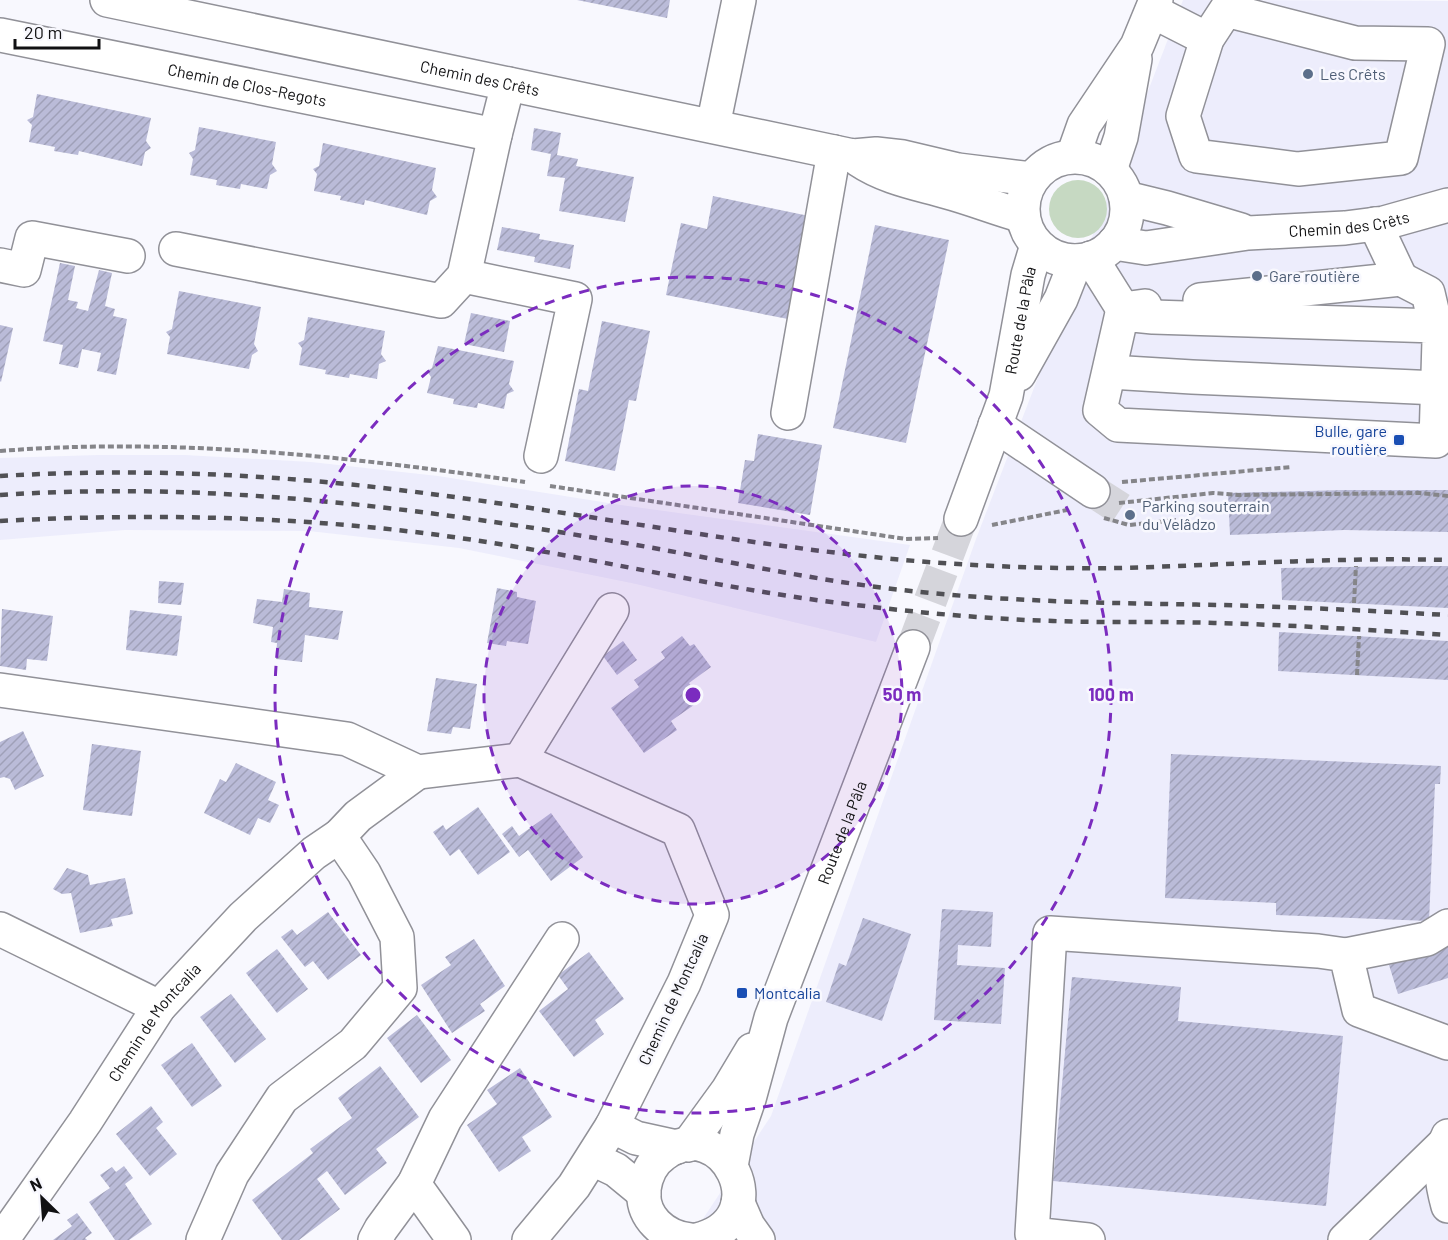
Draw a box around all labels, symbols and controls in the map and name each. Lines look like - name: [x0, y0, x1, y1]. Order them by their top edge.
- scale bar: [15, 12, 99, 50]
- text: 20 m: [24, 21, 62, 43]
- street label: Chemin des Crêts: [419, 56, 541, 99]
- street label: Chemin de Clos-Regots: [166, 59, 328, 110]
- place label: Les Crêts: [1320, 64, 1386, 83]
- marker: Les Crêts: [1301, 67, 1315, 81]
- street label: Chemin des Crêts: [1288, 206, 1411, 240]
- street label: Route de la Pâla: [1000, 264, 1039, 376]
- place label: Gare routière: [1269, 266, 1360, 285]
- marker: Gare routière: [1250, 269, 1264, 283]
- place label: Bulle, gare routière: [1315, 421, 1387, 458]
- marker: Bulle, gare routière: [1392, 433, 1406, 447]
- place label: Parking souterrain du Velâdzo: [1142, 496, 1270, 533]
- marker: Parking souterrain du Velâdzo: [1123, 508, 1137, 522]
- text: 50 m: [883, 683, 921, 705]
- text: 100 m: [1088, 683, 1134, 705]
- centre of rings: [683, 685, 703, 705]
- street label: Route de la Pâla: [813, 778, 870, 887]
- street label: Chemin de Montcalia: [634, 930, 711, 1068]
- street label: Chemin de Montcalia: [104, 959, 204, 1085]
- place label: Montcalia: [754, 983, 821, 1002]
- marker: Montcalia: [735, 986, 749, 1000]
- north arrow: [12, 1168, 72, 1228]
- text: N: [27, 1173, 44, 1195]

